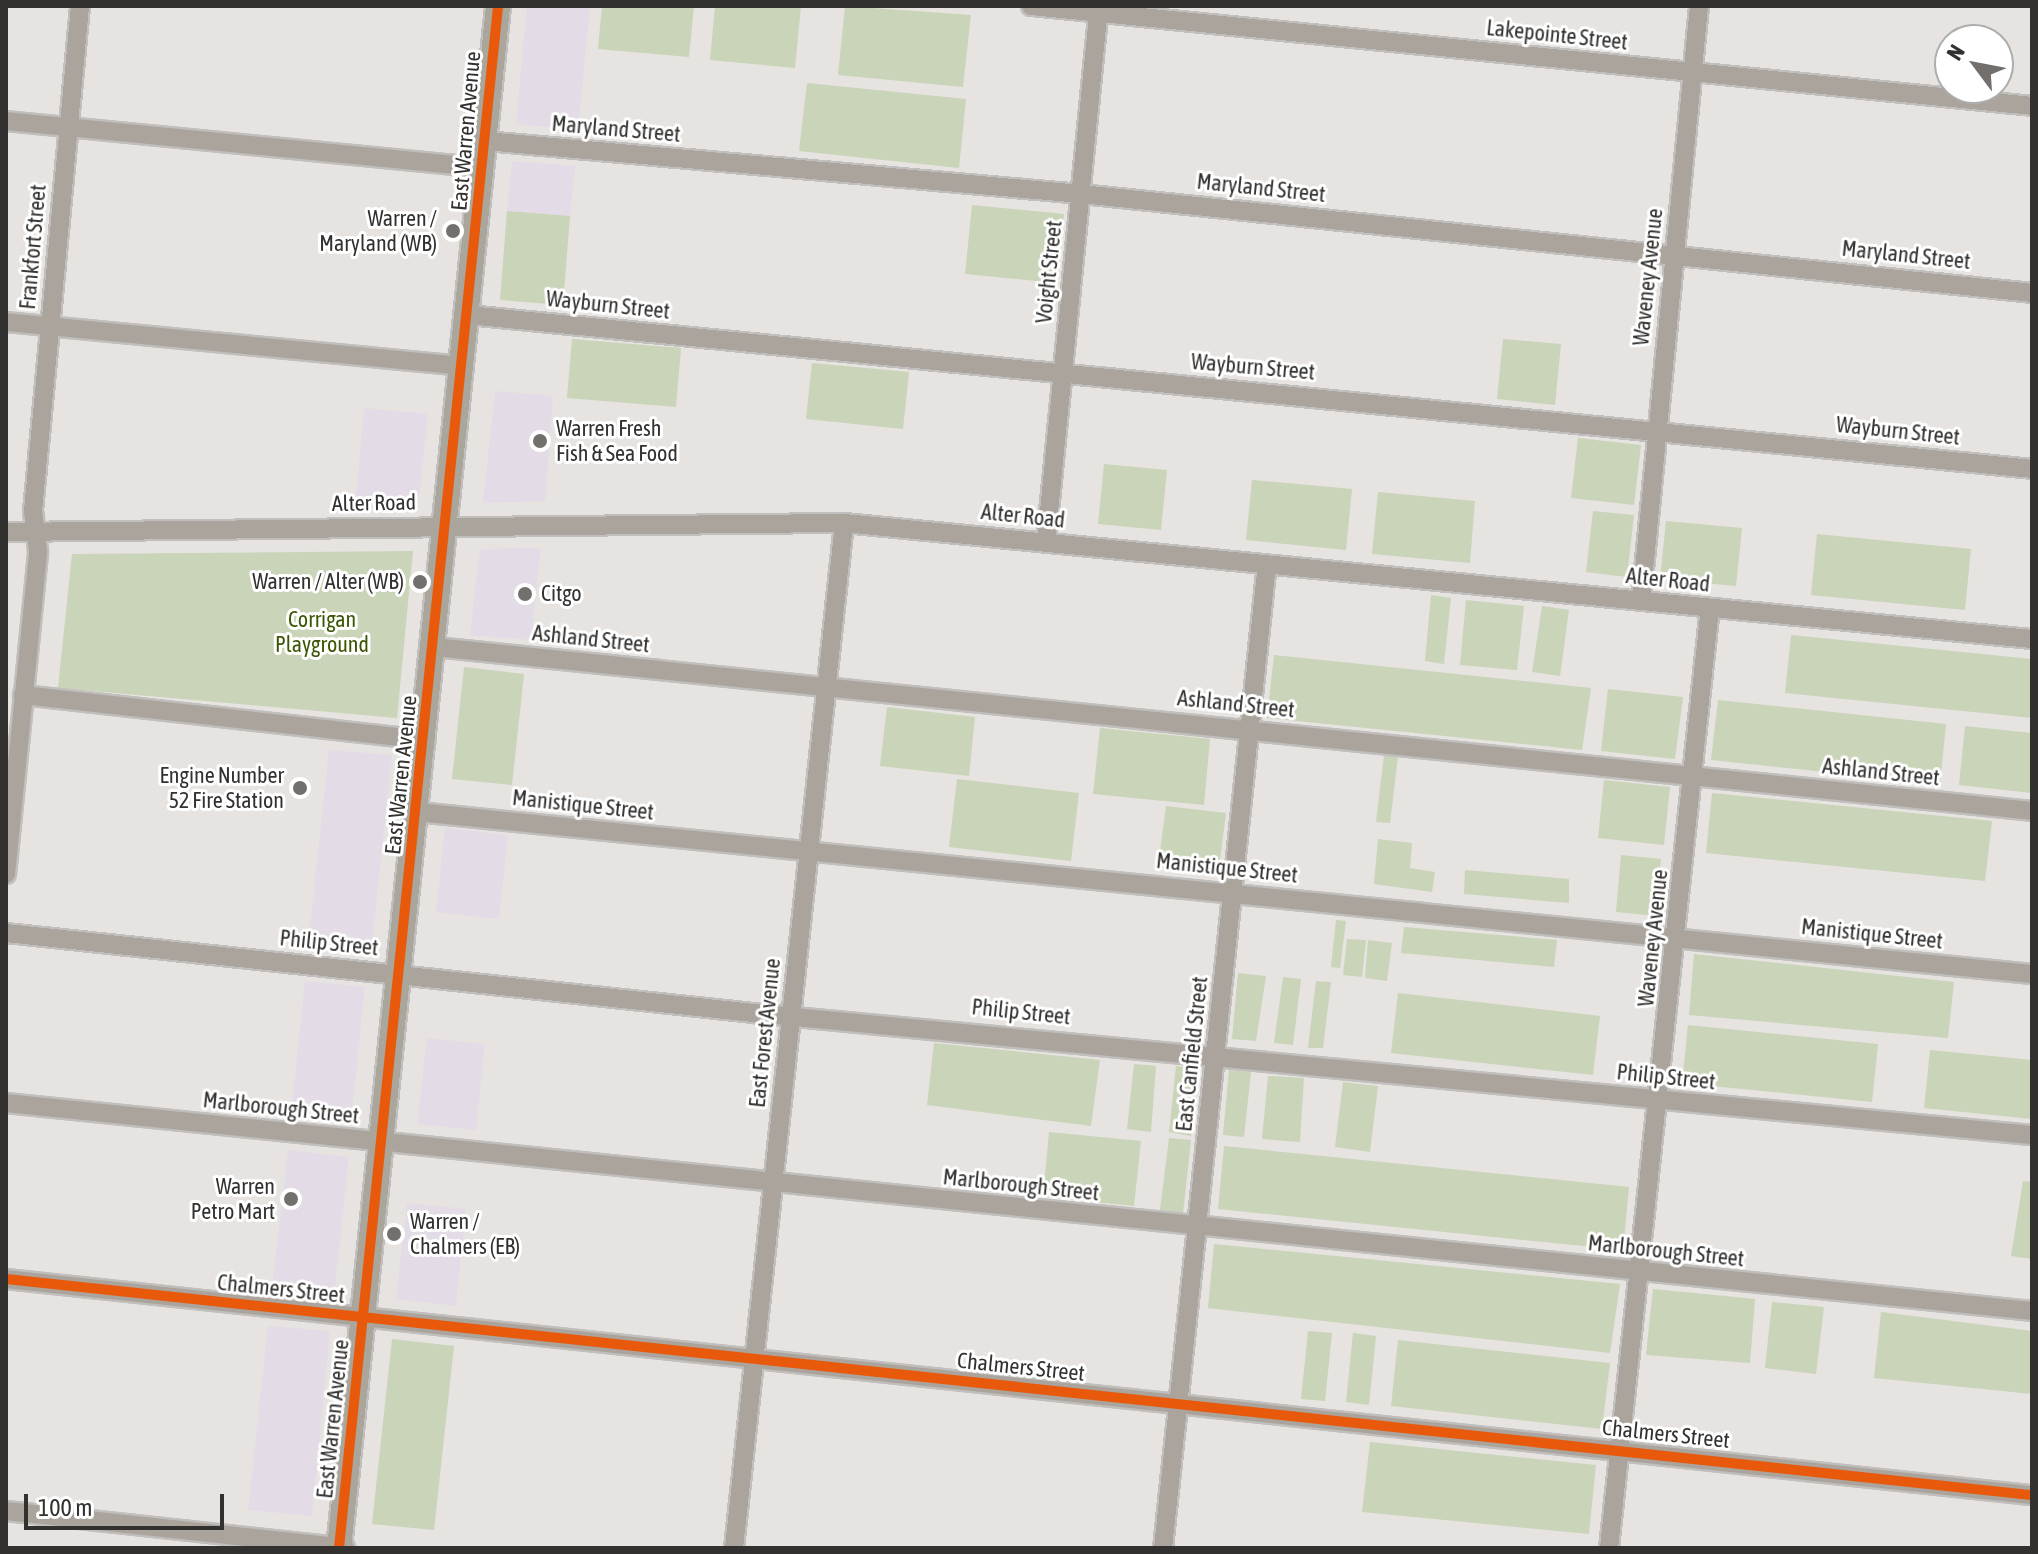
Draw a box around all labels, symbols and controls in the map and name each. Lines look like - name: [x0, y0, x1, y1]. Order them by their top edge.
- street label: Lakepointe Street: [1485, 14, 1629, 56]
- north arrow: [1934, 24, 2014, 104]
- text: N: [1941, 40, 1970, 65]
- street label: East Warren Avenue: [446, 50, 486, 212]
- street label: Maryland Street: [551, 110, 681, 148]
- street label: Maryland Street: [1195, 168, 1327, 208]
- street label: Frankfort Street: [14, 183, 52, 311]
- place label: Warren / Maryland (WB): [319, 205, 437, 256]
- street label: Waveney Avenue: [1628, 207, 1668, 347]
- street label: Voight Street: [1030, 219, 1068, 325]
- marker: Warren / Maryland (WB): [444, 222, 462, 240]
- street label: Maryland Street: [1840, 235, 1972, 275]
- street label: Wayburn Street: [545, 285, 671, 325]
- street label: Wayburn Street: [1190, 348, 1316, 386]
- street label: Wayburn Street: [1835, 411, 1961, 451]
- place label: Warren Fresh Fish & Sea Food: [556, 415, 678, 466]
- marker: Warren Fresh Fish & Sea Food: [531, 432, 549, 450]
- street label: Alter Road: [332, 489, 416, 517]
- street label: Alter Road: [980, 498, 1066, 534]
- street label: Alter Road: [1625, 562, 1711, 598]
- place label: Warren / Alter (WB): [252, 569, 404, 595]
- marker: Warren / Alter (WB): [411, 573, 429, 591]
- place label: Citgo: [541, 581, 582, 607]
- marker: Citgo: [516, 585, 534, 603]
- park label: Corrigan Playground: [275, 606, 369, 658]
- street label: Ashland Street: [531, 620, 651, 658]
- street label: Ashland Street: [1176, 685, 1296, 723]
- street label: East Warren Avenue: [380, 694, 422, 856]
- street label: Ashland Street: [1821, 753, 1941, 791]
- place label: Engine Number 52 Fire Station: [159, 762, 284, 814]
- marker: Engine Number 52 Fire Station: [291, 779, 309, 797]
- street label: Manistique Street: [511, 784, 655, 826]
- street label: Manistique Street: [1155, 847, 1299, 889]
- street label: Waveney Avenue: [1633, 868, 1673, 1008]
- street label: Manistique Street: [1800, 913, 1944, 955]
- street label: Philip Street: [278, 925, 380, 961]
- street label: East Forest Avenue: [744, 957, 786, 1109]
- street label: East Canfield Street: [1171, 975, 1213, 1133]
- street label: Philip Street: [970, 994, 1072, 1030]
- street label: Philip Street: [1615, 1059, 1717, 1095]
- street label: Marlborough Street: [202, 1087, 360, 1129]
- street label: Marlborough Street: [942, 1164, 1100, 1206]
- place label: Warren Petro Mart: [191, 1173, 275, 1224]
- marker: Warren Petro Mart: [282, 1190, 300, 1208]
- place label: Warren / Chalmers (EB): [410, 1208, 520, 1260]
- marker: Warren / Chalmers (EB): [385, 1225, 403, 1243]
- street label: Marlborough Street: [1587, 1230, 1745, 1272]
- street label: Chalmers Street: [216, 1269, 346, 1309]
- street label: East Warren Avenue: [312, 1338, 354, 1500]
- street label: Chalmers Street: [956, 1347, 1086, 1387]
- street label: Chalmers Street: [1601, 1414, 1731, 1454]
- scale bar: [28, 1478, 228, 1528]
- text: 100 m: [38, 1494, 92, 1521]

